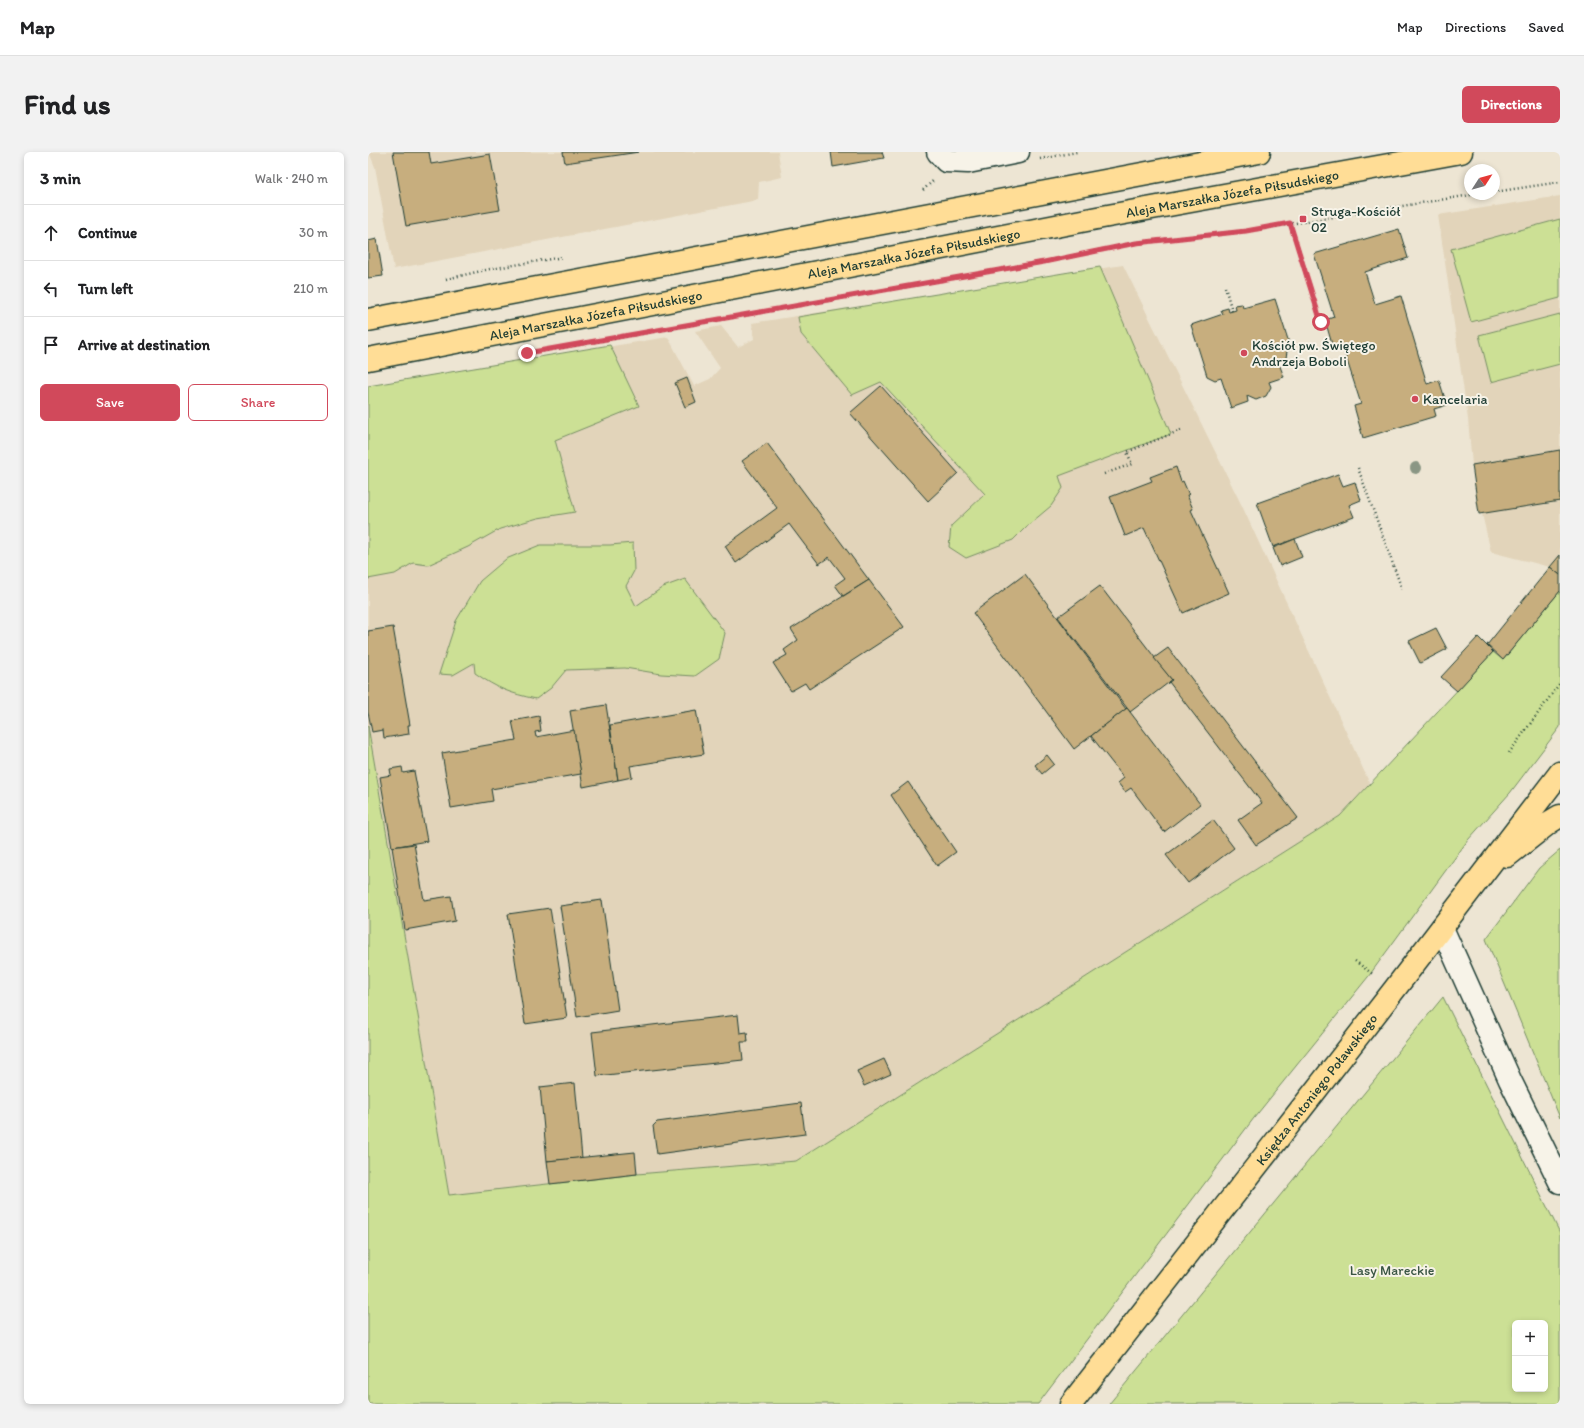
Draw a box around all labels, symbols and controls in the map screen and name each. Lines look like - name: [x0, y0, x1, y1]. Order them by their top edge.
- text: Map: [20, 16, 55, 39]
- text: Map: [1397, 19, 1423, 36]
- text: Directions: [1445, 19, 1506, 36]
- text: Saved: [1528, 19, 1564, 36]
- button: Directions: [1462, 86, 1560, 123]
- text: Find us: [24, 87, 111, 121]
- north arrow: [1464, 164, 1500, 200]
- street label: Aleja Marszałka Józefa Piłsudskiego: [1124, 166, 1340, 222]
- text: 3 min: [40, 168, 81, 188]
- text: Walk · 240 m: [255, 171, 328, 186]
- place label: Struga-Kościół 02: [1311, 203, 1400, 236]
- marker: Struga-Kościół 02: [1298, 214, 1308, 224]
- icon: ahead: [40, 222, 62, 244]
- text: Continue: [78, 224, 137, 242]
- text: 30 m: [299, 225, 328, 240]
- street label: Aleja Marszałka Józefa Piłsudskiego: [806, 225, 1022, 283]
- icon: left: [40, 278, 62, 300]
- text: Turn left: [78, 280, 133, 298]
- text: 210 m: [293, 281, 328, 296]
- street label: Aleja Marszałka Józefa Piłsudskiego: [488, 287, 704, 344]
- route start: [1312, 313, 1330, 331]
- icon: arrive: [40, 334, 62, 356]
- text: Arrive at destination: [78, 336, 210, 354]
- place label: Kościół pw. Świętego Andrzeja Boboli: [1252, 337, 1376, 370]
- route end: [518, 344, 536, 362]
- marker: Kościół pw. Świętego Andrzeja Boboli: [1239, 348, 1249, 358]
- button: Save: [40, 384, 180, 421]
- button: Share: [188, 384, 328, 421]
- place label: Kancelaria: [1423, 391, 1488, 408]
- marker: Kancelaria: [1410, 394, 1420, 404]
- street label: Księdza Antoniego Poławskiego: [1252, 1011, 1381, 1169]
- park label: Lasy Mareckie: [1350, 1262, 1435, 1279]
- map controls: [1512, 1320, 1548, 1392]
- button: +: [1512, 1320, 1548, 1356]
- button: −: [1512, 1356, 1548, 1392]

